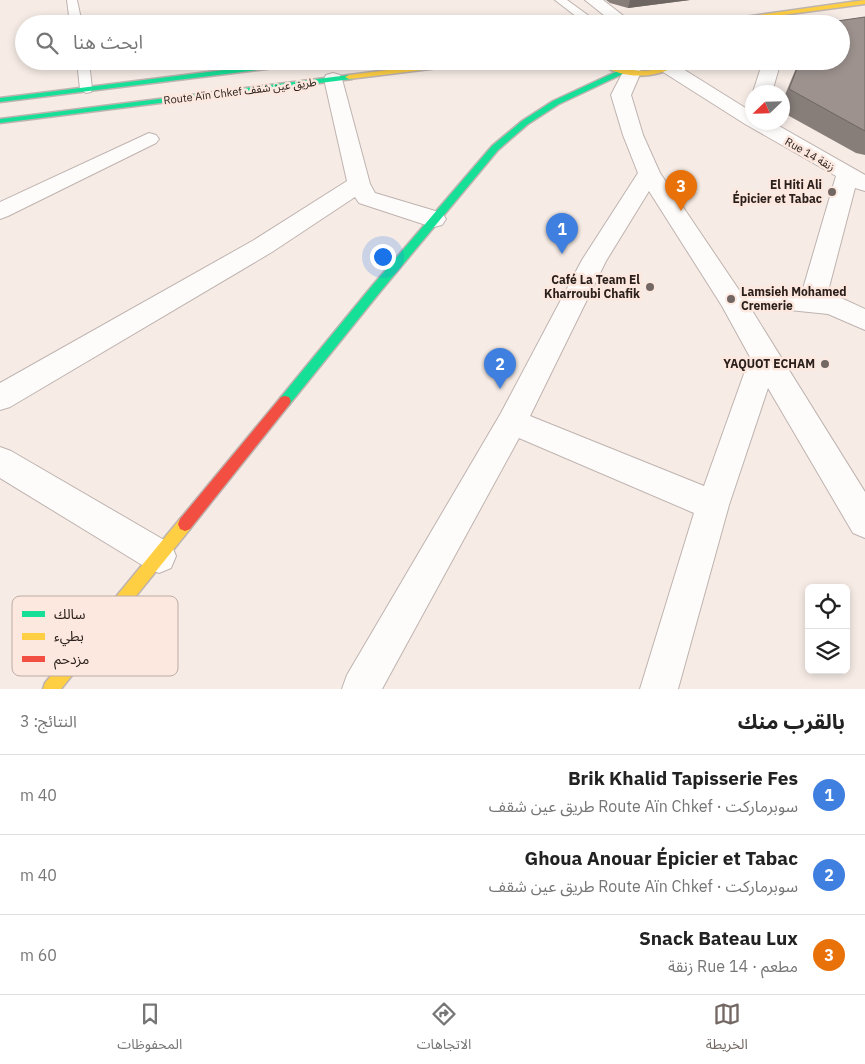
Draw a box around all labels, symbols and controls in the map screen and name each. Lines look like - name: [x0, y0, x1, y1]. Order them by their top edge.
- search box: [15, 15, 850, 70]
- icon: search: [33, 29, 61, 57]
- text: ابحث هنا: [73, 30, 143, 54]
- street label: Route Aïn Chkef طريق عين شقف: [163, 75, 317, 107]
- north arrow: [745, 85, 790, 130]
- street label: Rue 14 زنقة: [783, 134, 837, 174]
- pin: 3: [665, 170, 697, 211]
- place label: El Hiti Ali Épicier et Tabac: [732, 177, 822, 206]
- marker: El Hiti Ali Épicier et Tabac: [826, 186, 838, 198]
- pin: 1: [546, 213, 578, 254]
- your location: [370, 244, 396, 270]
- place label: Café La Team El Kharroubi Chafik: [544, 272, 640, 301]
- marker: Café La Team El Kharroubi Chafik: [644, 281, 656, 293]
- place label: Lamsieh Mohamed Cremerie: [741, 284, 847, 313]
- marker: Lamsieh Mohamed Cremerie: [725, 293, 737, 305]
- pin: 2: [484, 348, 516, 389]
- place label: YAQUOT ECHAM: [723, 356, 815, 371]
- marker: YAQUOT ECHAM: [819, 358, 831, 370]
- map controls: [805, 584, 850, 674]
- button: locate: [805, 584, 850, 629]
- legend: [12, 596, 178, 676]
- text: سالك: [54, 605, 86, 623]
- text: بطيء: [54, 627, 84, 647]
- button: layers: [805, 629, 850, 674]
- text: مزدحم: [54, 650, 89, 670]
- text: بالقرب منك: [738, 707, 845, 735]
- text: النتائج: 3: [20, 711, 77, 731]
- text: Brik Khalid Tapisserie Fes: [568, 766, 798, 790]
- text: 40 m: [20, 785, 57, 805]
- text: 1: [824, 785, 834, 805]
- text: سوبرماركت · Route Aïn Chkef طريق عين شقف: [489, 796, 798, 816]
- text: Ghoua Anouar Épicier et Tabac: [525, 846, 798, 870]
- text: 40 m: [20, 865, 57, 885]
- text: 2: [824, 865, 834, 885]
- text: سوبرماركت · Route Aïn Chkef طريق عين شقف: [489, 876, 798, 896]
- text: Snack Bateau Lux: [639, 926, 798, 950]
- text: 60 m: [20, 945, 57, 965]
- text: 3: [824, 945, 834, 965]
- text: مطعم · Rue 14 زنقة: [668, 956, 798, 976]
- tab: المحفوظات: [117, 1000, 182, 1059]
- tab: الاتجاهات: [417, 1000, 471, 1059]
- tab: الخريطة: [706, 1000, 748, 1059]

